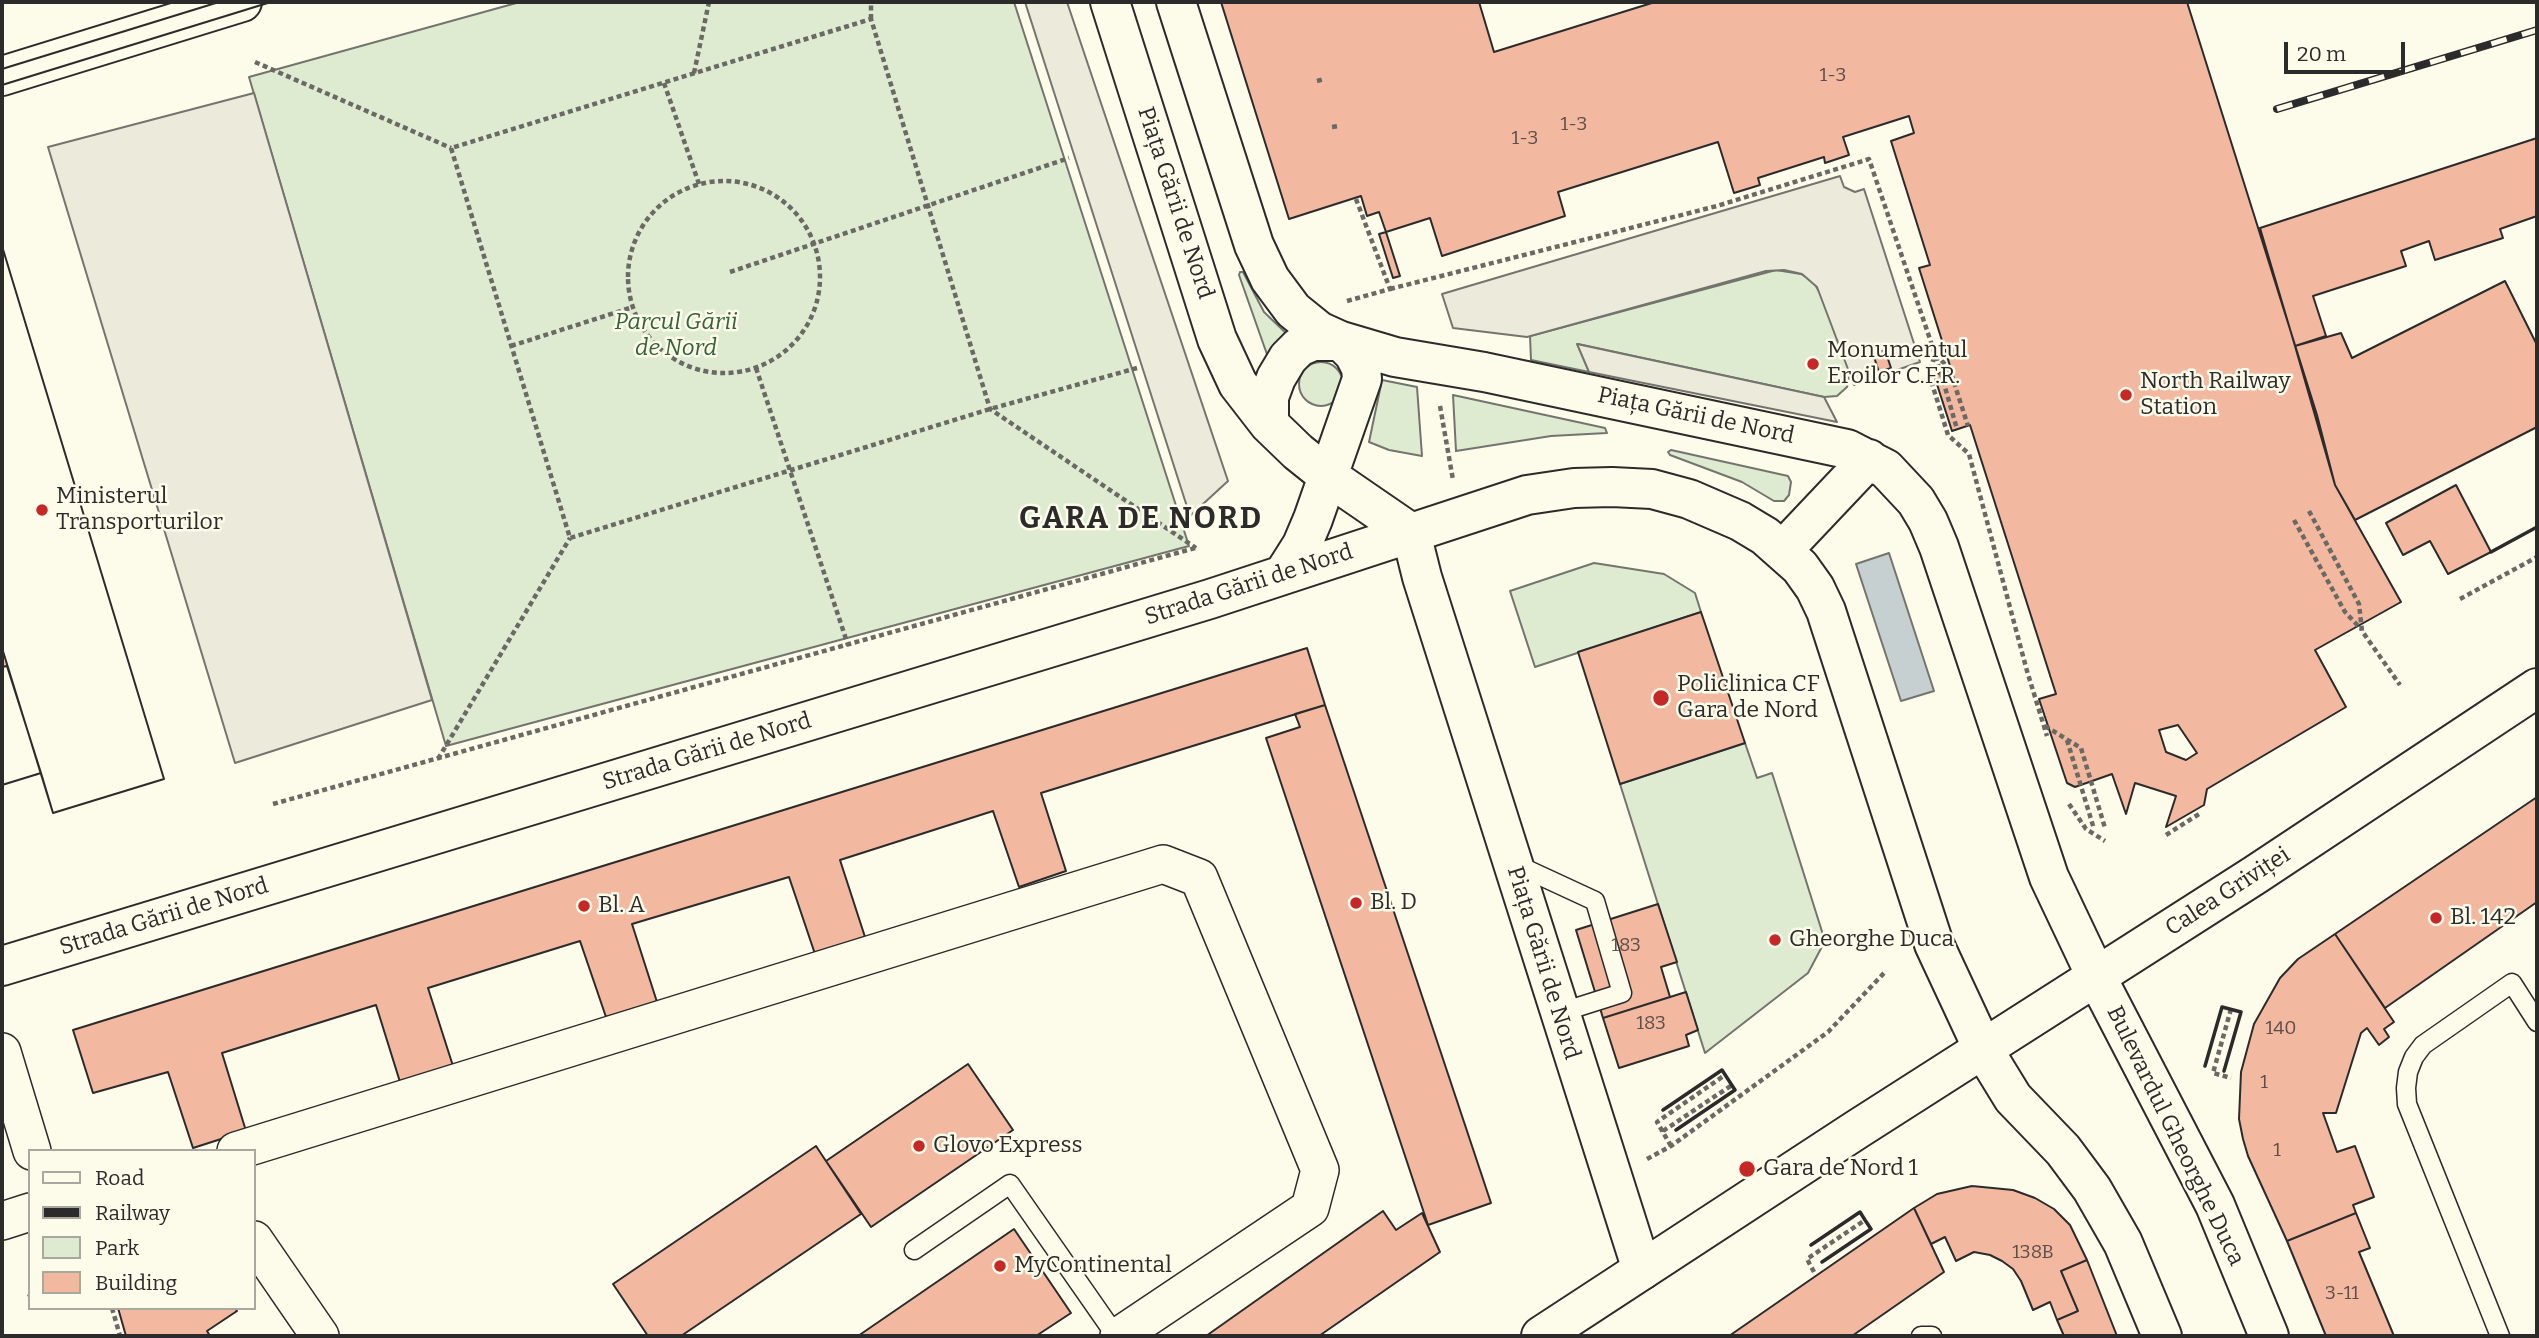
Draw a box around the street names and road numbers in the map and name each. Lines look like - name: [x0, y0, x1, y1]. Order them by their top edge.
- street label: Piața Gării de Nord: [1131, 103, 1219, 303]
- street label: Piața Gării de Nord: [1595, 382, 1797, 450]
- street label: Strada Gării de Nord: [1142, 538, 1356, 632]
- street label: Strada Gării de Nord: [599, 707, 815, 797]
- street label: Calea Griviței: [2161, 842, 2295, 942]
- street label: Piața Gării de Nord: [1500, 863, 1586, 1063]
- street label: Strada Gării de Nord: [56, 872, 272, 962]
- street label: Bulevardul Gheorghe Duca: [2100, 1002, 2250, 1270]

